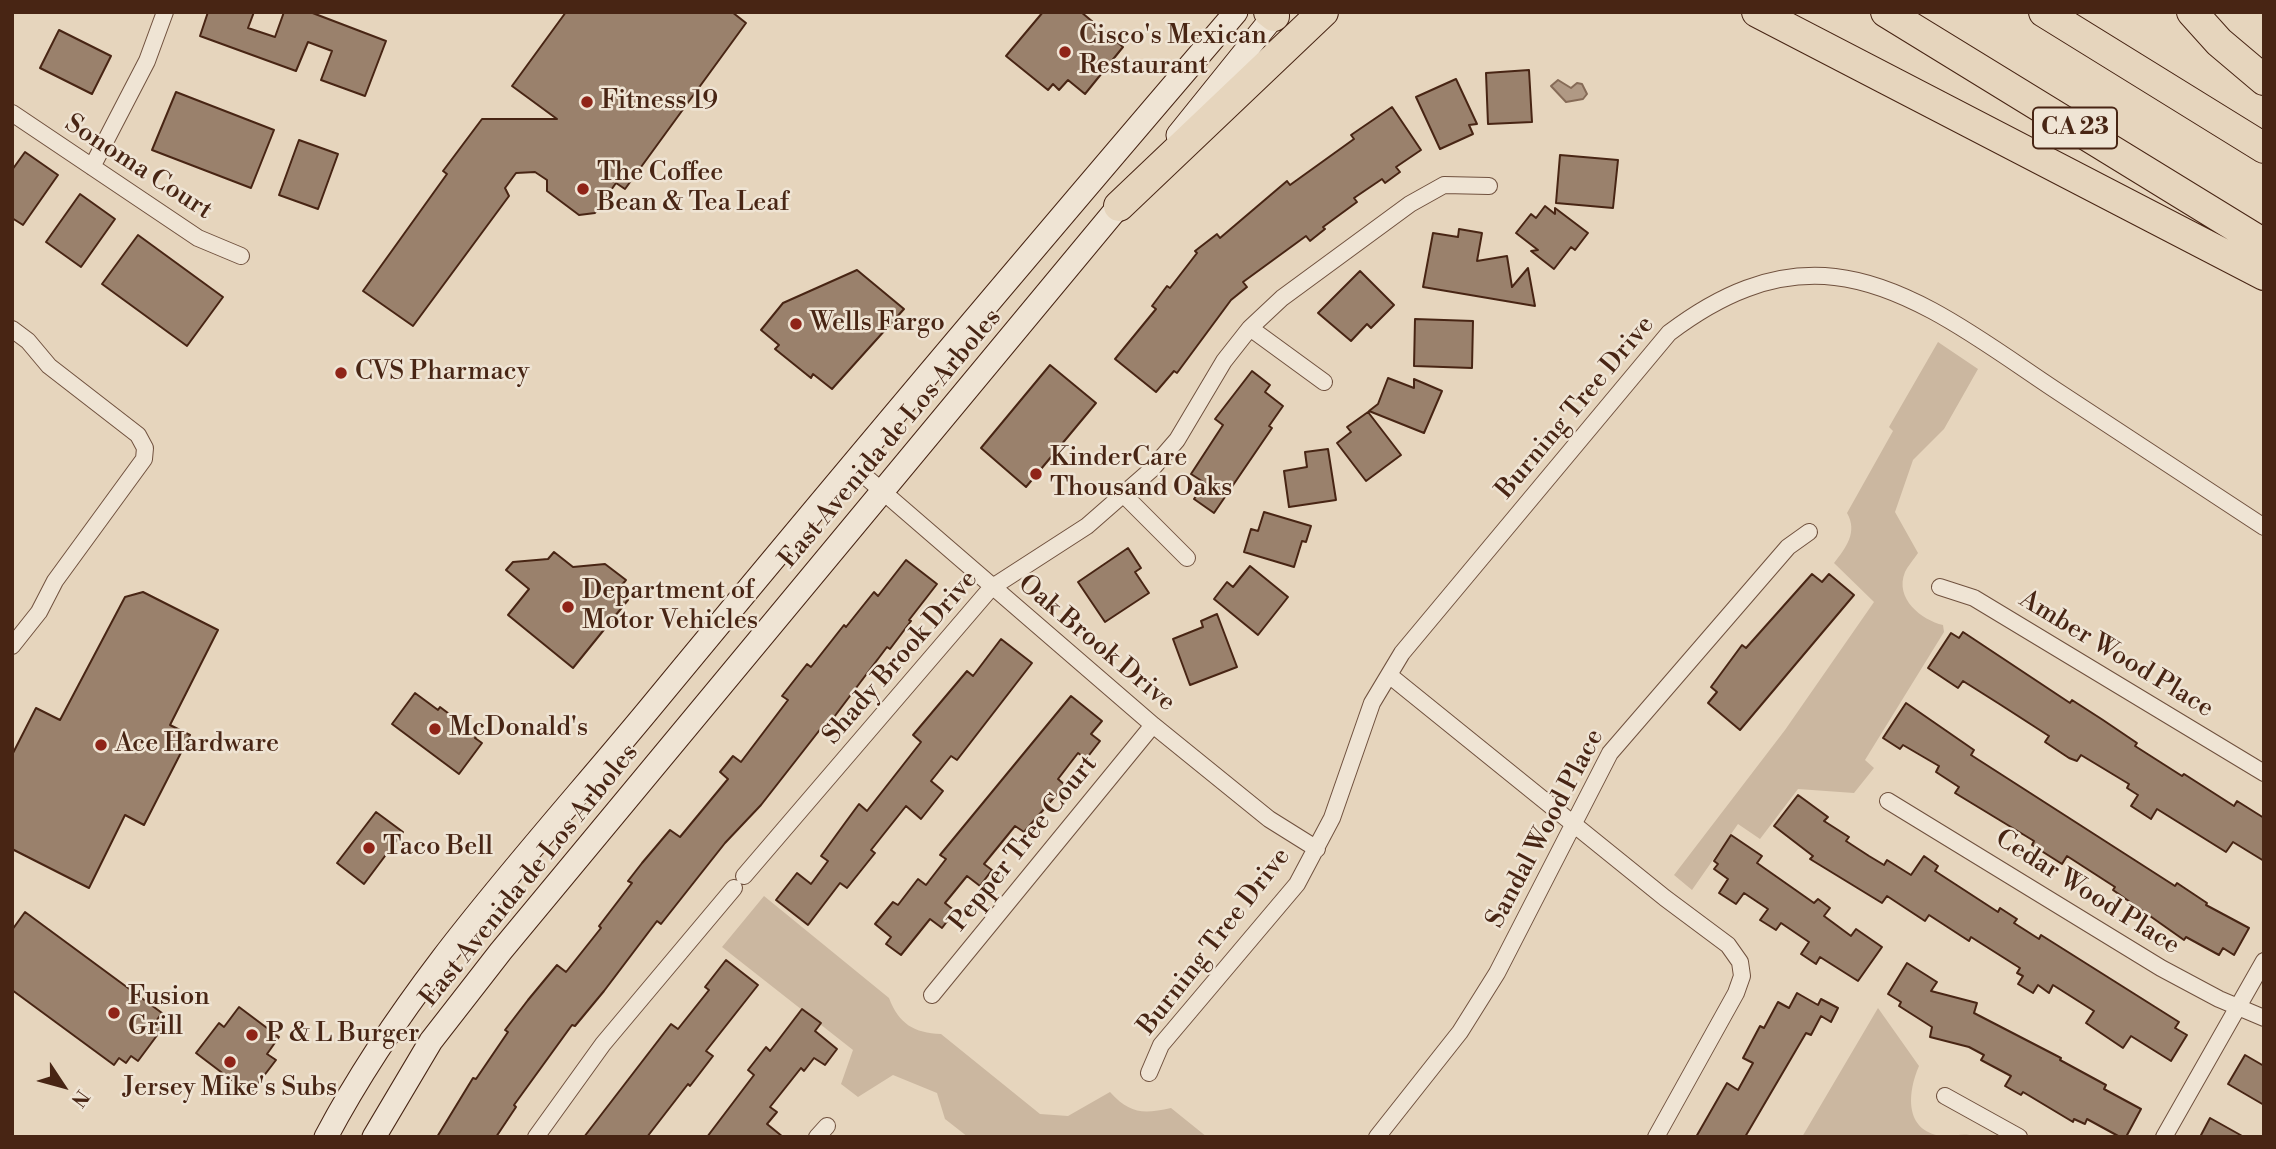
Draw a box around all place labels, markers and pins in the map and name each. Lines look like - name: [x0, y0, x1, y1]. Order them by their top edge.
- place label: Cisco's Mexican Restaurant: [1079, 21, 1267, 82]
- marker: Cisco's Mexican Restaurant: [1057, 44, 1073, 60]
- place label: Fitness 19: [601, 86, 718, 118]
- marker: Fitness 19: [579, 94, 595, 110]
- place label: The Coffee Bean & Tea Leaf: [597, 158, 789, 220]
- marker: The Coffee Bean & Tea Leaf: [575, 181, 591, 197]
- place label: Wells Fargo: [810, 308, 945, 340]
- marker: Wells Fargo: [788, 316, 804, 332]
- place label: CVS Pharmacy: [355, 357, 529, 389]
- marker: CVS Pharmacy: [333, 365, 349, 381]
- place label: KinderCare Thousand Oaks: [1050, 443, 1232, 504]
- marker: KinderCare Thousand Oaks: [1028, 466, 1044, 482]
- place label: Department of Motor Vehicles: [582, 576, 758, 638]
- marker: Department of Motor Vehicles: [560, 599, 576, 615]
- place label: McDonald's: [449, 713, 588, 745]
- marker: McDonald's: [427, 721, 443, 737]
- place label: Ace Hardware: [115, 729, 279, 761]
- marker: Ace Hardware: [93, 737, 109, 753]
- place label: Taco Bell: [383, 832, 493, 864]
- marker: Taco Bell: [361, 840, 377, 856]
- place label: Fusion Grill: [128, 982, 210, 1044]
- marker: Fusion Grill: [106, 1005, 122, 1021]
- place label: P & L Burger: [266, 1019, 420, 1051]
- marker: P & L Burger: [244, 1027, 260, 1043]
- marker: Jersey Mike's Subs: [222, 1054, 238, 1070]
- place label: Jersey Mike's Subs: [123, 1073, 337, 1105]

